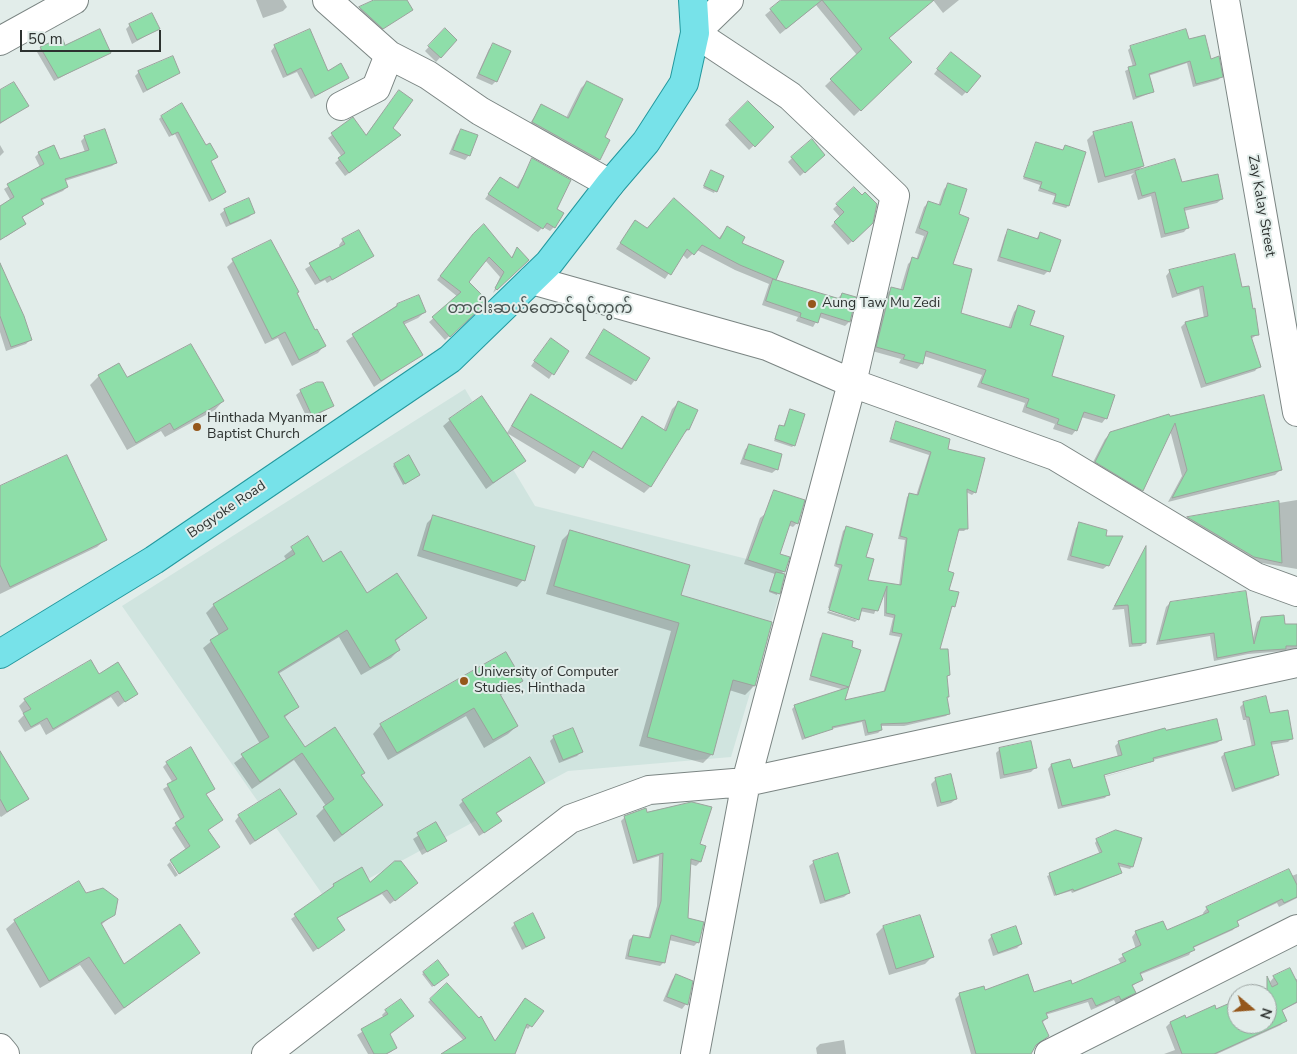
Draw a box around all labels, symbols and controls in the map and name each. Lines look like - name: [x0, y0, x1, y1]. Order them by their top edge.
- scale bar: [22, 20, 164, 52]
- text: 50 m: [28, 29, 63, 49]
- street label: Zay Kalay Street: [1244, 154, 1278, 258]
- place label: Aung Taw Mu Zedi: [822, 296, 940, 312]
- marker: Aung Taw Mu Zedi: [806, 298, 818, 310]
- district label: တာငါးဆယ်တောင်ရပ်ကွက်: [448, 299, 632, 319]
- place label: Hinthada Myanmar Baptist Church: [207, 411, 327, 444]
- marker: Hinthada Myanmar Baptist Church: [191, 421, 203, 433]
- street label: Bogyoke Road: [185, 478, 269, 542]
- place label: University of Computer Studies, Hinthada: [474, 665, 619, 698]
- marker: University of Computer Studies, Hinthada: [458, 675, 470, 687]
- north arrow: [1227, 984, 1277, 1034]
- text: N: [1255, 1006, 1276, 1021]

